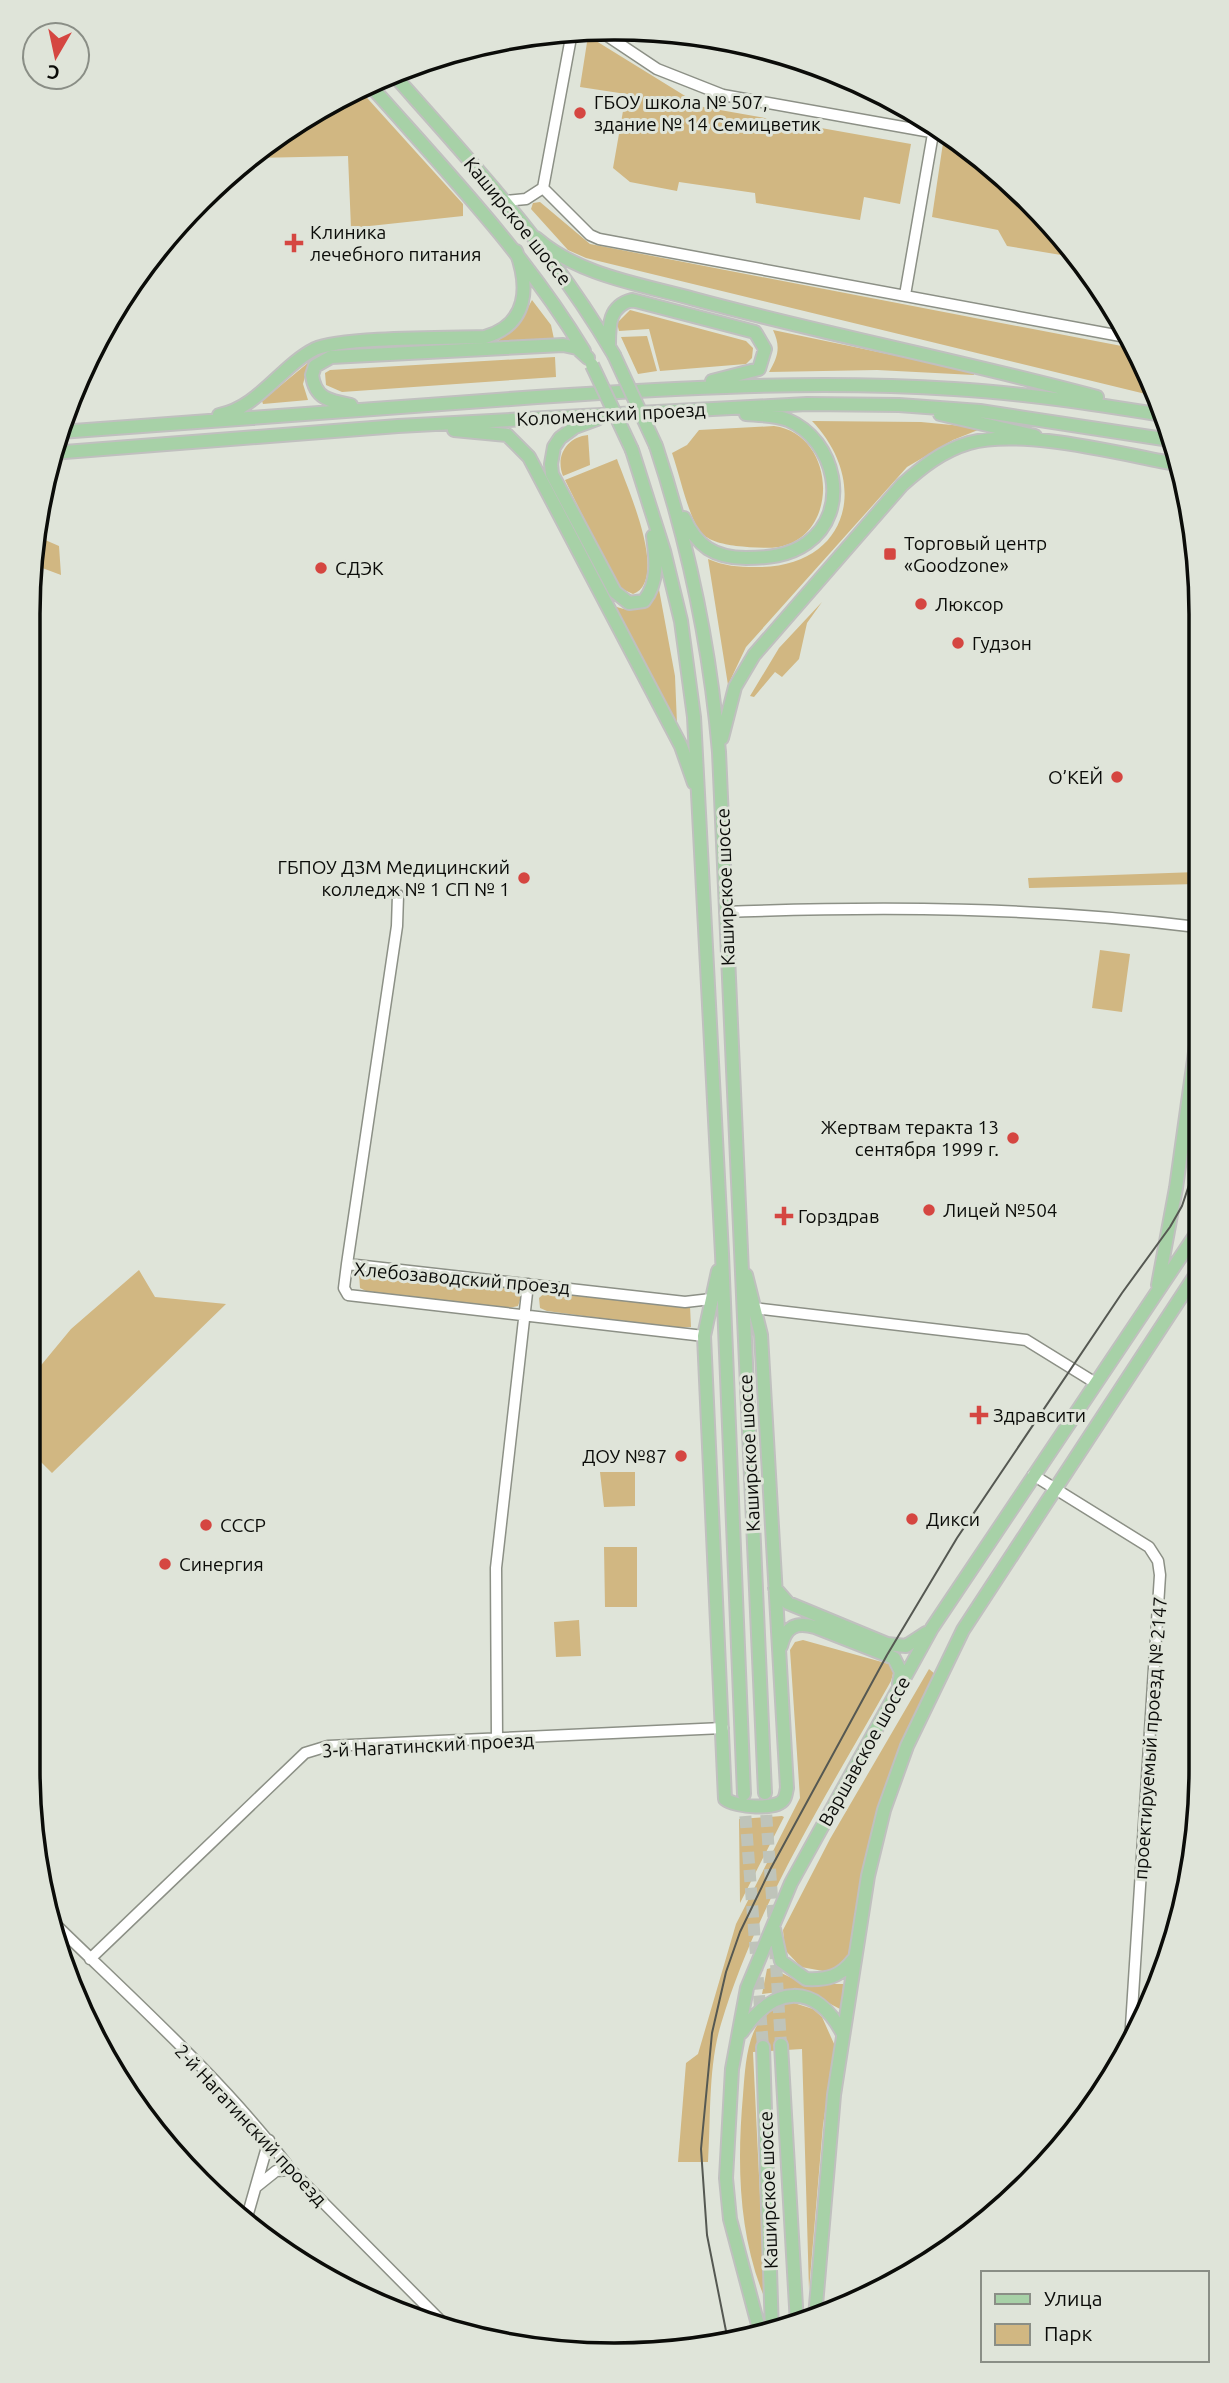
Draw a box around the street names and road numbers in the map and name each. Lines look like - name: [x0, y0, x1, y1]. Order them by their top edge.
- street label: Каширское шоссе: [460, 153, 576, 289]
- street label: Коломенский проезд: [516, 398, 706, 430]
- street label: Каширское шоссе: [711, 808, 739, 966]
- street label: Хлебозаводский проезд: [353, 1258, 571, 1298]
- street label: Каширское шоссе: [734, 1374, 764, 1532]
- street label: проектируемый проезд № 2147: [1129, 1596, 1171, 1880]
- street label: Варшавское шоссе: [814, 1672, 914, 1830]
- street label: 3-й Нагатинский проезд: [321, 1728, 535, 1762]
- street label: 2-й Нагатинский проезд: [171, 2040, 331, 2210]
- street label: Каширское шоссе: [754, 2111, 782, 2269]

